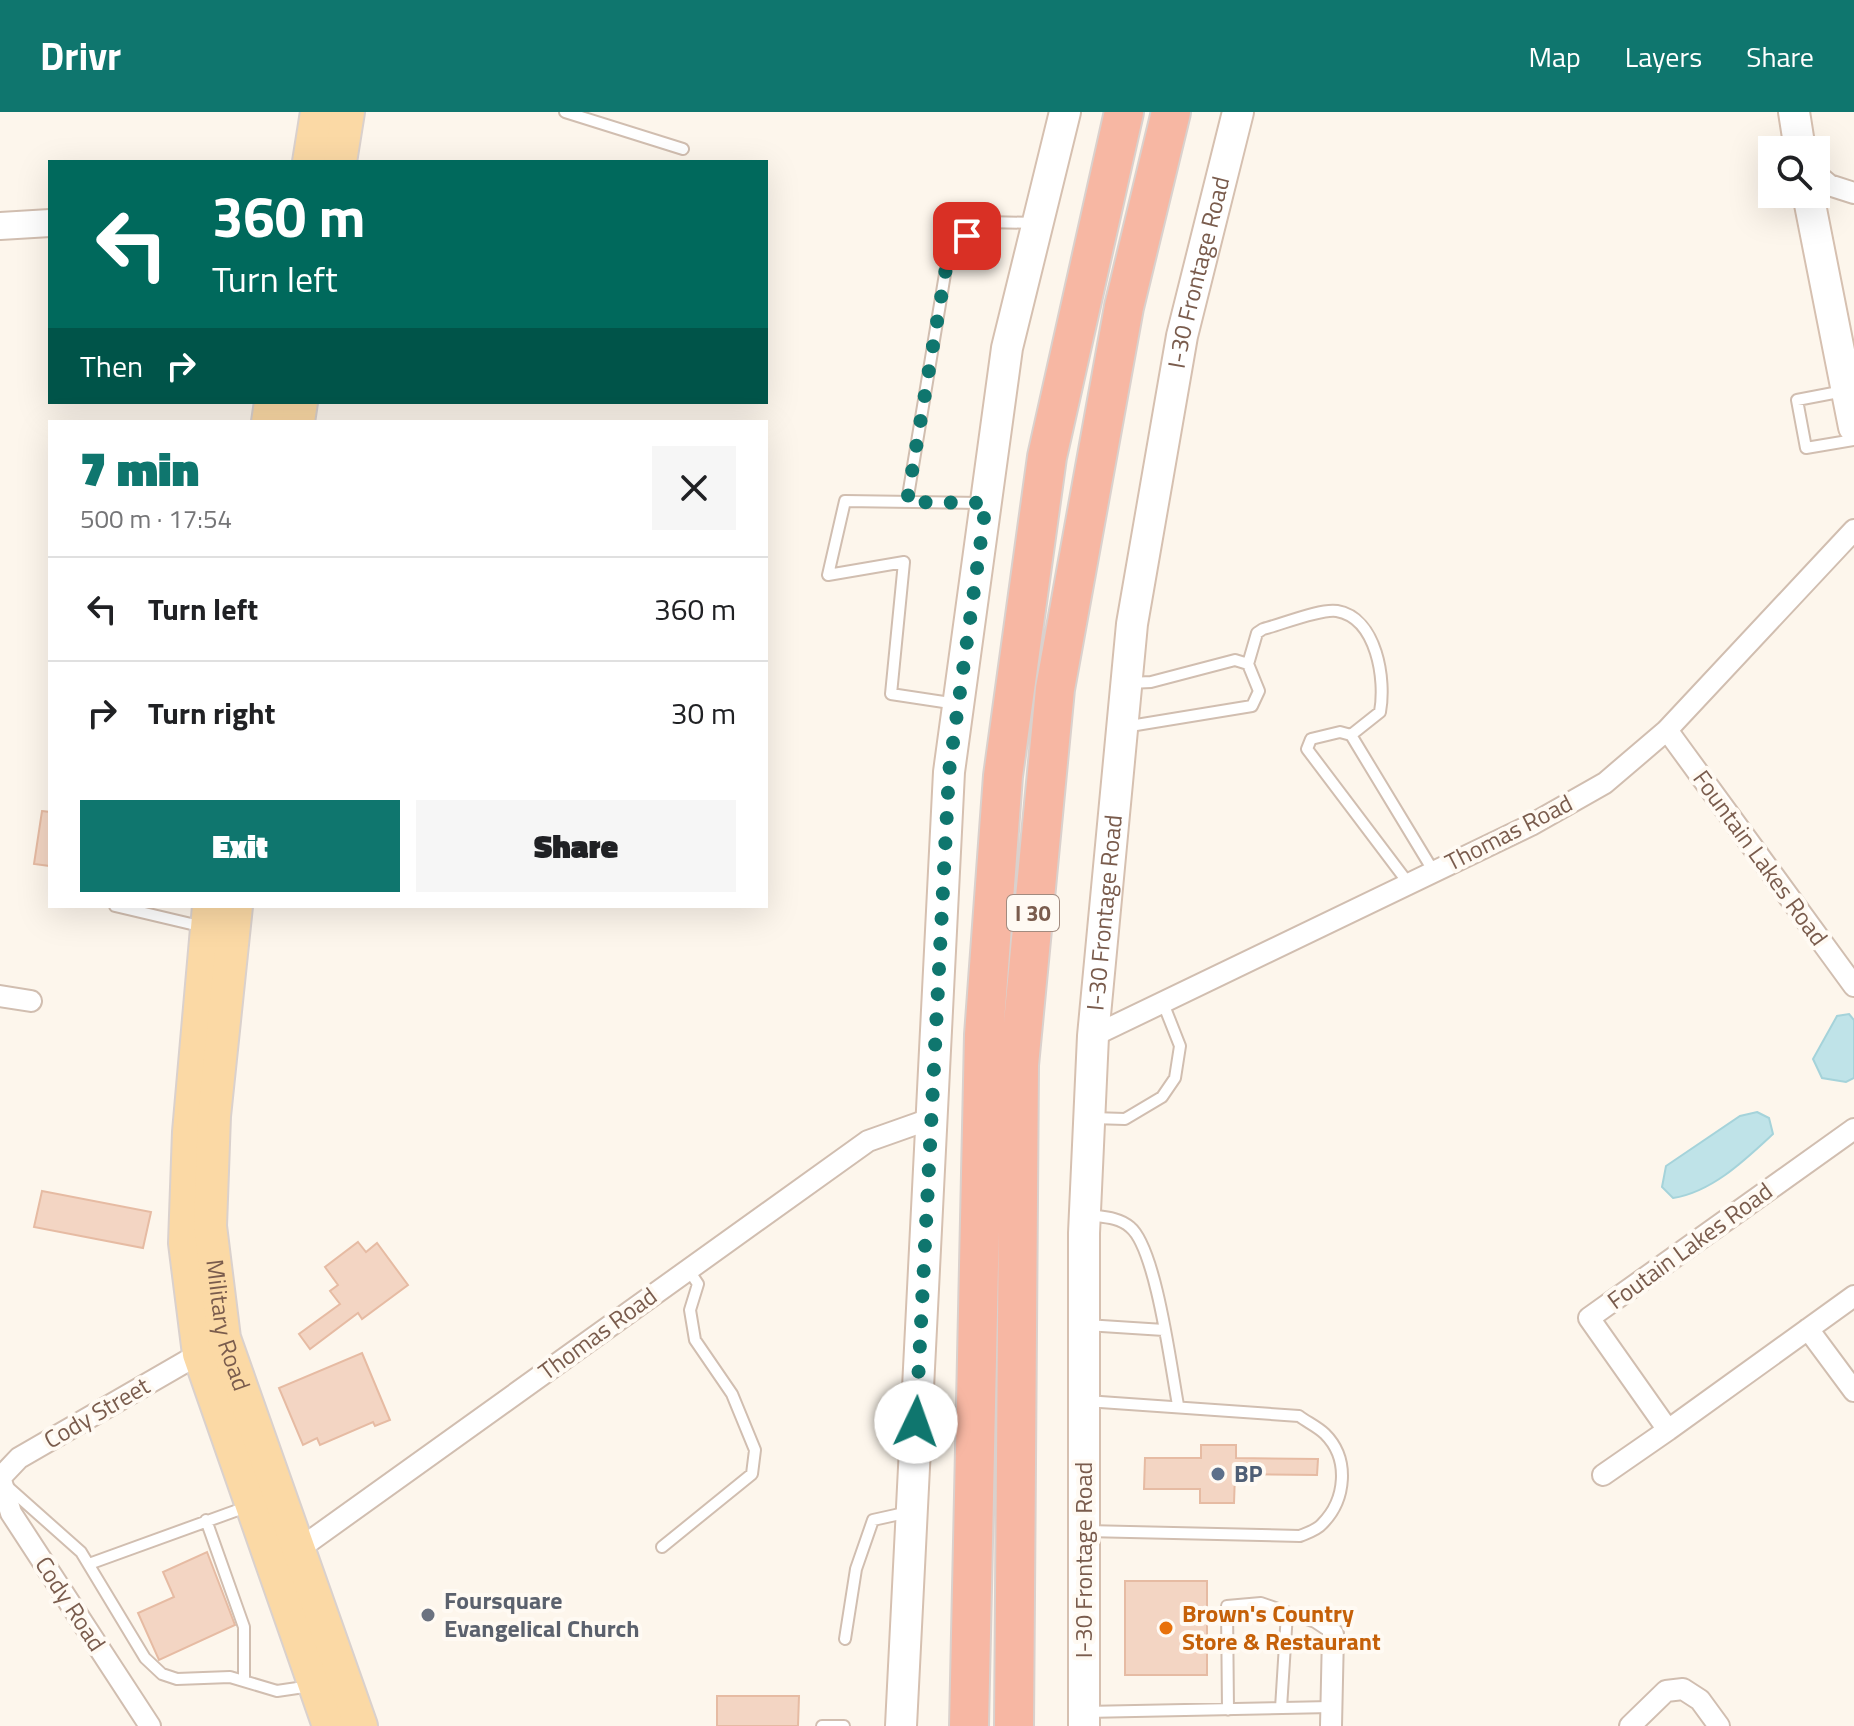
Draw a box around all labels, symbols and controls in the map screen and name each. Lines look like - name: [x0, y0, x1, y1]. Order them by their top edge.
- text: Drivr: [40, 27, 121, 85]
- text: Map: [1528, 35, 1581, 78]
- text: Layers: [1625, 35, 1702, 78]
- text: Share: [1746, 35, 1814, 78]
- map controls: [1758, 136, 1830, 208]
- button: search: [1758, 136, 1830, 208]
- street label: I-30 Frontage Road: [1158, 172, 1238, 371]
- text: 360 m: [212, 174, 365, 259]
- icon: left: [80, 192, 184, 296]
- pin: [933, 202, 1001, 270]
- icon: arrive: [945, 214, 989, 258]
- text: Turn left: [212, 251, 338, 306]
- text: Then: [80, 343, 143, 389]
- icon: right: [159, 344, 203, 388]
- text: 7 min: [80, 432, 199, 505]
- button: close: [652, 446, 736, 530]
- text: 500 m · 17:54: [80, 499, 232, 538]
- text: Turn left: [148, 586, 258, 632]
- text: 360 m: [654, 586, 736, 632]
- icon: left: [80, 587, 124, 631]
- text: Turn right: [148, 690, 276, 736]
- text: 30 m: [671, 690, 736, 736]
- icon: right: [80, 691, 124, 735]
- street label: Fountain Lakes Road: [1685, 762, 1837, 953]
- street label: Thomas Road: [1439, 785, 1578, 880]
- button: Exit: [80, 800, 400, 892]
- button: Share: [416, 800, 736, 892]
- street label: I-30 Frontage Road: [1076, 813, 1131, 1012]
- road number: I 30: [1007, 895, 1059, 931]
- street label: Foutain Lakes Road: [1599, 1173, 1780, 1318]
- street label: Military Road: [197, 1257, 260, 1395]
- street label: Thomas Road: [531, 1278, 664, 1389]
- street label: Cody Street: [37, 1367, 157, 1457]
- position arrow: [874, 1380, 958, 1464]
- place label: BP: [1234, 1455, 1263, 1491]
- street label: I-30 Frontage Road: [1065, 1462, 1101, 1658]
- marker: BP: [1209, 1465, 1227, 1483]
- street label: Cody Road: [27, 1549, 115, 1658]
- place label: Foursquare Evangelical Church: [444, 1582, 640, 1646]
- place label: Brown's Country Store & Restaurant: [1182, 1595, 1381, 1659]
- marker: Foursquare Evangelical Church: [419, 1606, 437, 1624]
- marker: Brown's Country Store & Restaurant: [1157, 1619, 1175, 1637]

